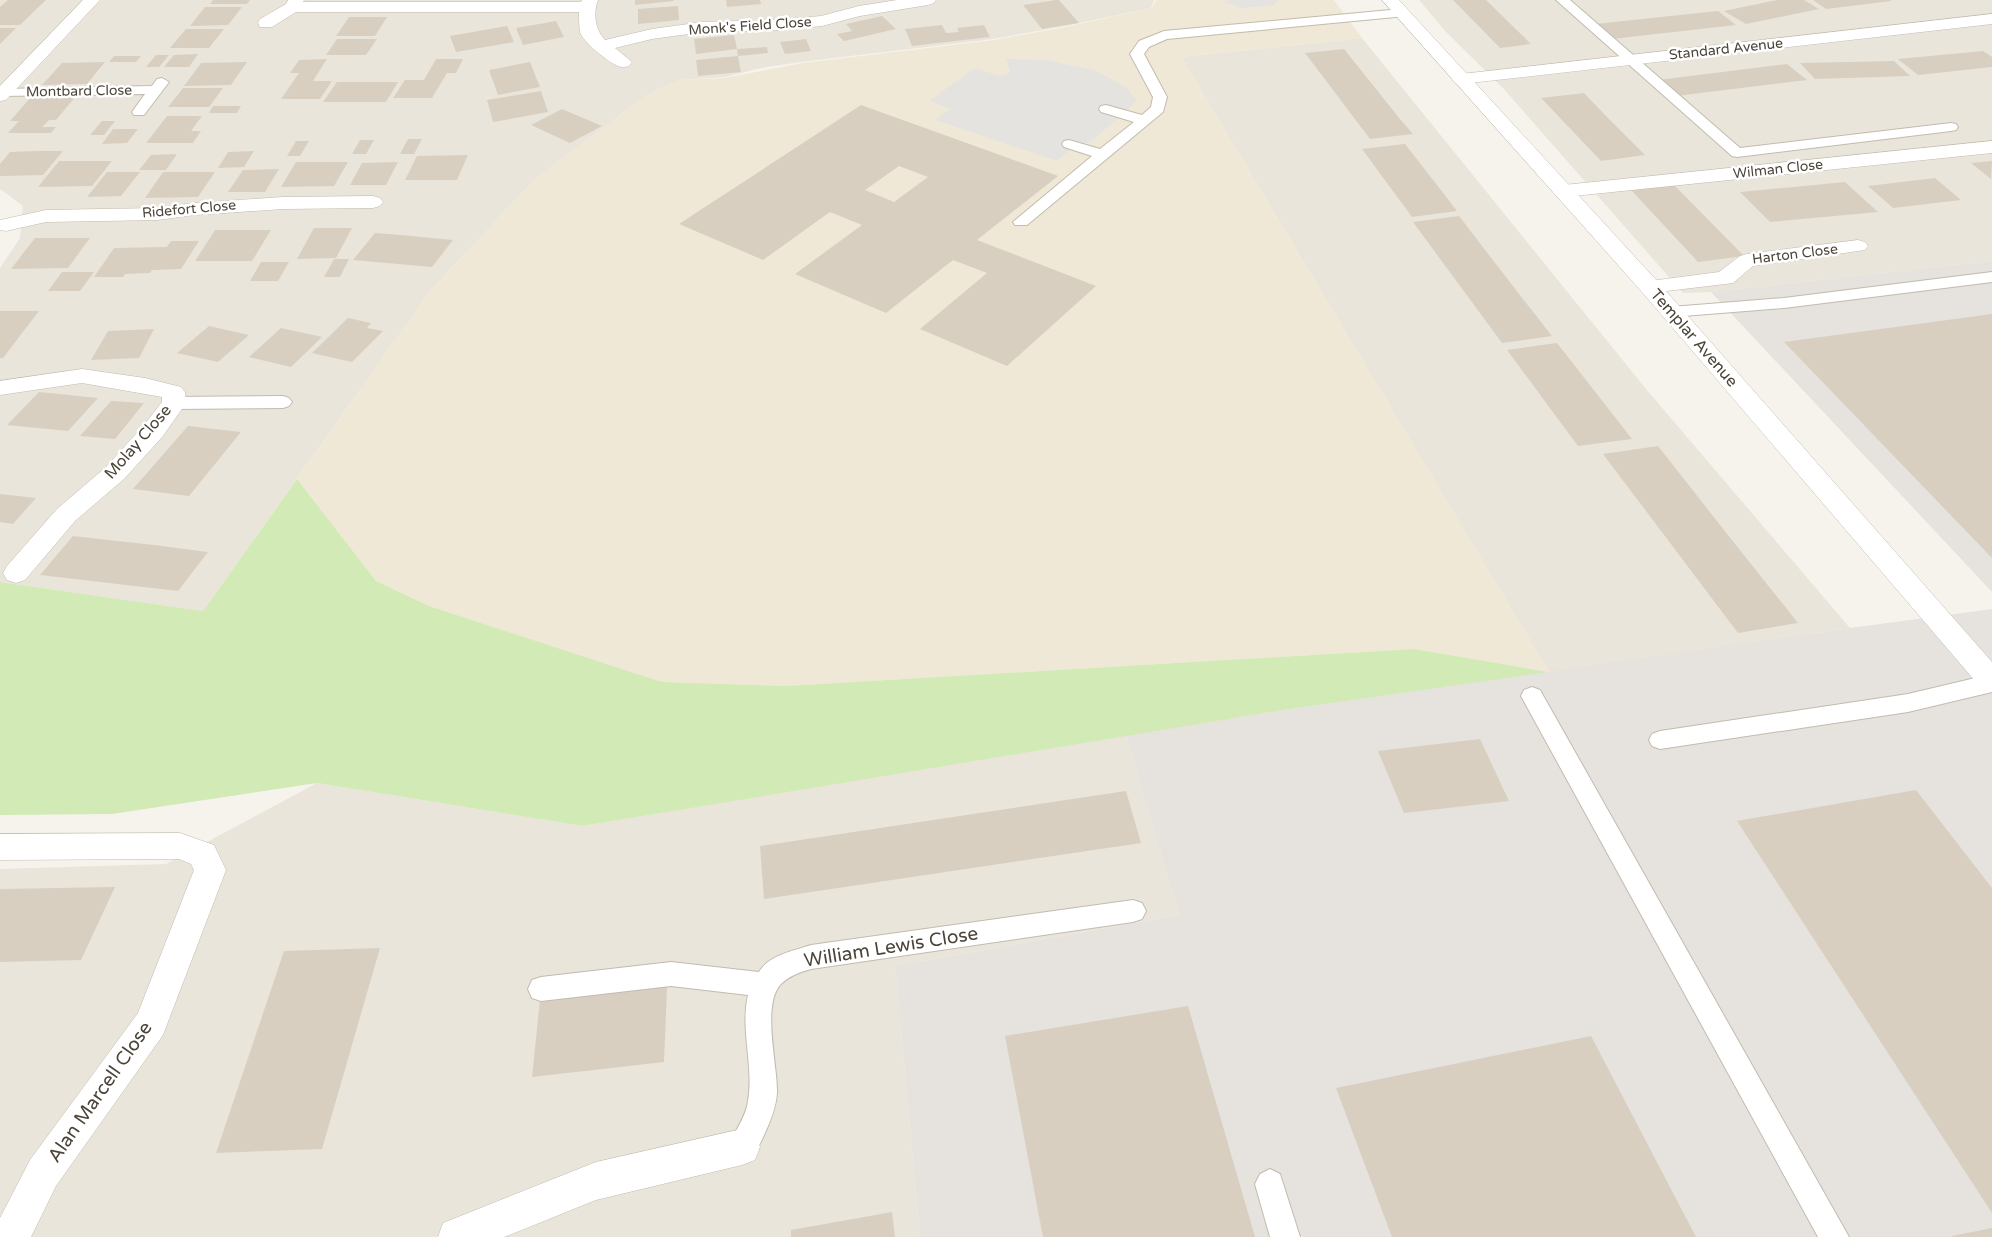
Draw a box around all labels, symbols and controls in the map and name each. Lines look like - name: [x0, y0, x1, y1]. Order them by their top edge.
- street label: Monk's Field Close: [688, 13, 812, 39]
- street label: Standard Avenue: [1668, 35, 1784, 63]
- street label: Montbard Close: [26, 82, 132, 100]
- street label: Wilman Close: [1732, 156, 1824, 182]
- street label: Ridefort Close: [141, 196, 237, 222]
- street label: Harton Close: [1751, 240, 1839, 268]
- street label: Templar Avenue: [1646, 285, 1742, 391]
- street label: Molay Close: [100, 401, 176, 483]
- street label: William Lewis Close: [802, 922, 980, 972]
- street label: Alan Marcell Close: [43, 1017, 157, 1167]

